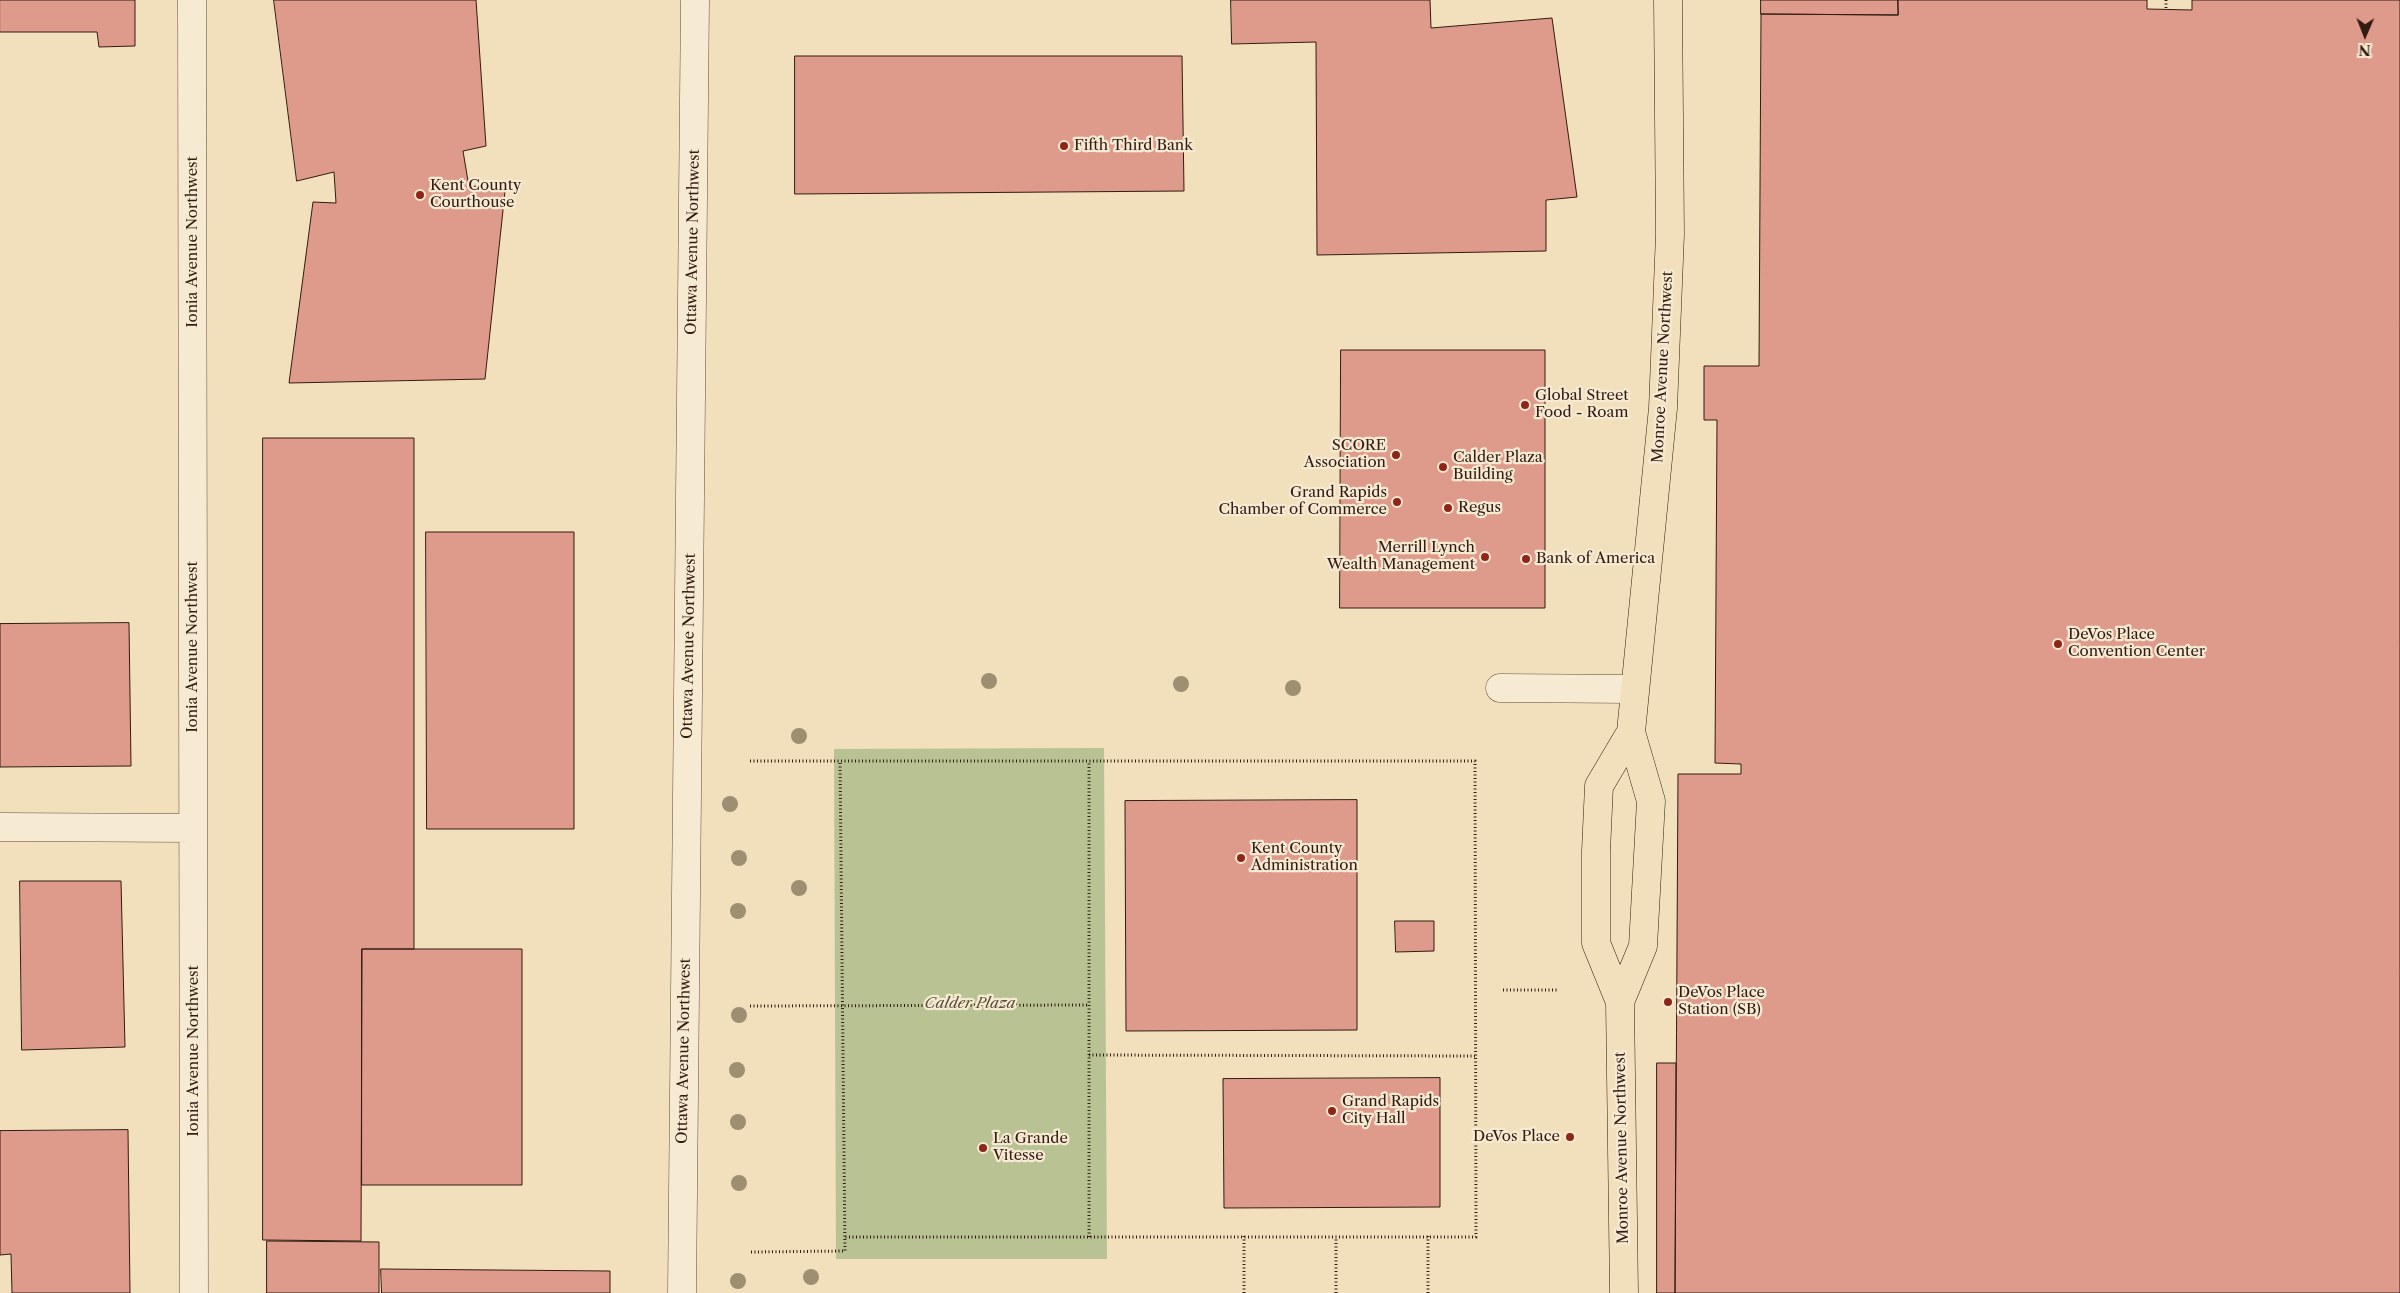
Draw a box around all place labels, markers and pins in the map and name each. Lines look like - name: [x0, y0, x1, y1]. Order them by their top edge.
- place label: Fifth Third Bank: [1074, 137, 1193, 155]
- marker: Fifth Third Bank: [1058, 140, 1070, 152]
- place label: Kent County Courthouse: [430, 177, 521, 212]
- marker: Kent County Courthouse: [414, 189, 426, 201]
- place label: Global Street Food - Roam: [1535, 387, 1629, 422]
- marker: Global Street Food - Roam: [1519, 399, 1531, 411]
- place label: SCORE Association: [1304, 437, 1386, 472]
- marker: SCORE Association: [1390, 449, 1402, 461]
- place label: Calder Plaza Building: [1453, 449, 1543, 484]
- marker: Calder Plaza Building: [1437, 461, 1449, 473]
- place label: Grand Rapids Chamber of Commerce: [1218, 484, 1387, 519]
- marker: Grand Rapids Chamber of Commerce: [1391, 496, 1403, 508]
- place label: Regus: [1458, 499, 1501, 517]
- marker: Regus: [1442, 502, 1454, 514]
- place label: Merrill Lynch Wealth Management: [1327, 539, 1475, 574]
- place label: Bank of America: [1536, 550, 1655, 568]
- marker: Merrill Lynch Wealth Management: [1479, 551, 1491, 563]
- marker: Bank of America: [1520, 553, 1532, 565]
- place label: DeVos Place Convention Center: [2068, 626, 2205, 661]
- marker: DeVos Place Convention Center: [2052, 638, 2064, 650]
- place label: Kent County Administration: [1251, 840, 1358, 875]
- marker: Kent County Administration: [1235, 852, 1247, 864]
- place label: DeVos Place Station (SB): [1678, 984, 1765, 1019]
- marker: DeVos Place Station (SB): [1662, 996, 1674, 1008]
- place label: Grand Rapids City Hall: [1342, 1093, 1439, 1128]
- marker: Grand Rapids City Hall: [1326, 1105, 1338, 1117]
- place label: DeVos Place: [1473, 1128, 1560, 1146]
- place label: La Grande Vitesse: [993, 1130, 1068, 1165]
- marker: DeVos Place: [1564, 1131, 1576, 1143]
- marker: La Grande Vitesse: [977, 1142, 989, 1154]

